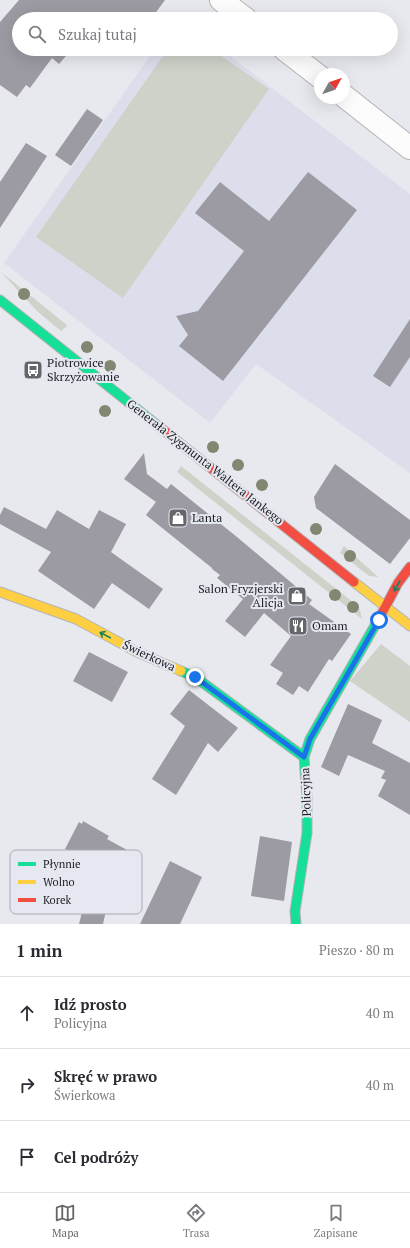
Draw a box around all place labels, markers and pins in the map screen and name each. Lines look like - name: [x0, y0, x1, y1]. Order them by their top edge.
- place label: Piotrowice Skrzyżowanie: [47, 355, 120, 384]
- bus stop icon: Piotrowice Skrzyżowanie: [22, 359, 44, 381]
- shop icon: Lanta: [167, 507, 189, 529]
- place label: Lanta: [192, 510, 222, 525]
- place label: Salon Fryzjerski Alicja: [198, 581, 283, 610]
- shop icon: Salon Fryzjerski Alicja: [286, 585, 308, 607]
- restaurant icon: Omam: [287, 615, 309, 637]
- place label: Omam: [312, 618, 348, 633]

